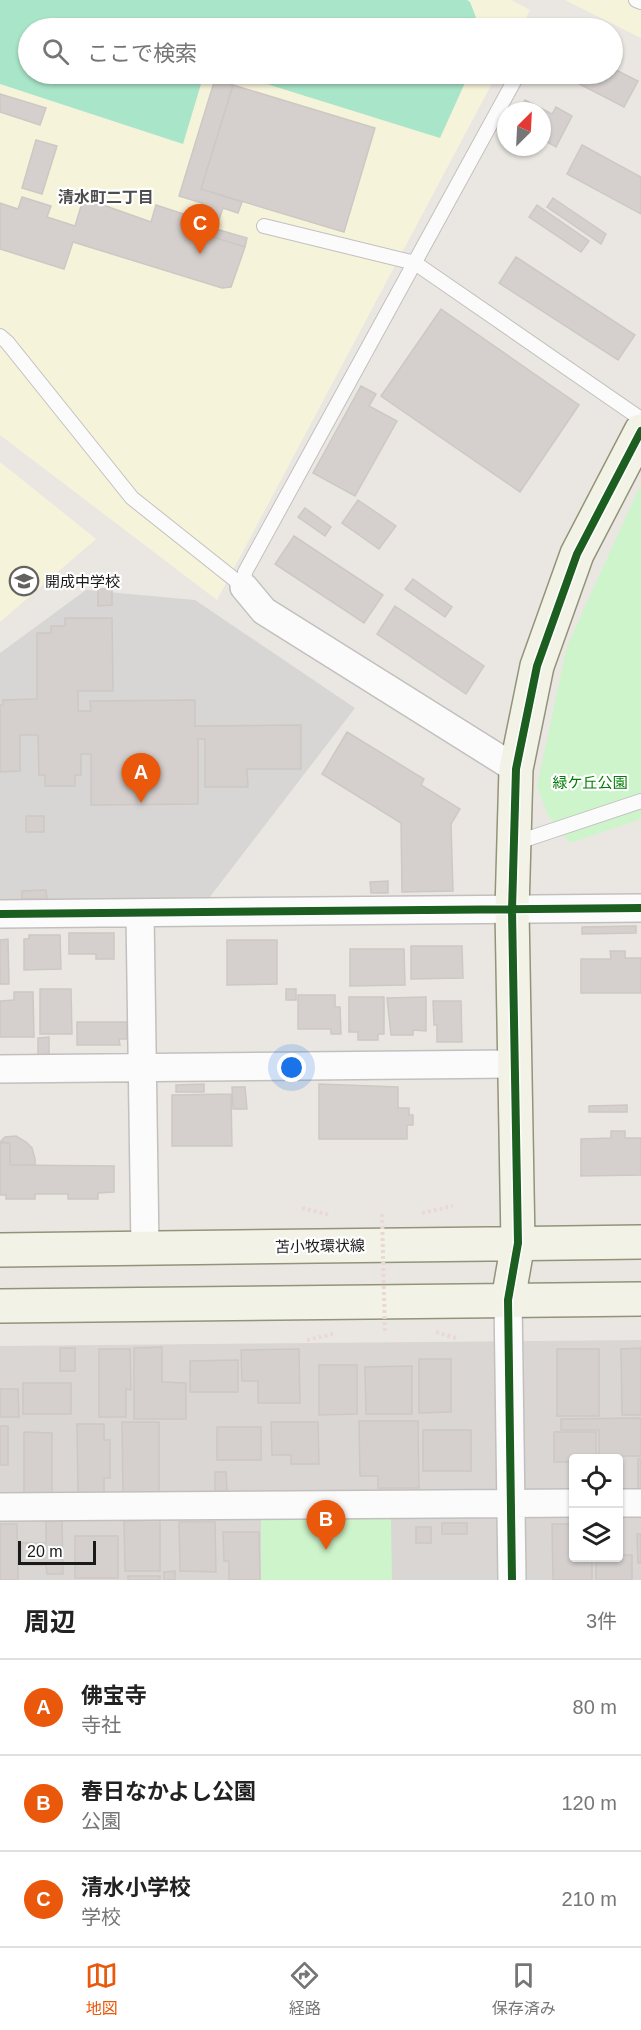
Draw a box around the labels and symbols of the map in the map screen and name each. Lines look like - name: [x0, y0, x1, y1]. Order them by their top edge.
- north arrow: [497, 102, 551, 156]
- district label: 清水町二丁目: [58, 189, 154, 206]
- pin: C: [180, 204, 220, 254]
- school or university icon: 開成中学校: [8, 565, 40, 597]
- place label: 開成中学校: [45, 573, 120, 590]
- pin: A: [122, 754, 160, 803]
- park label: 緑ケ丘公園: [552, 774, 628, 791]
- your location: [277, 1053, 306, 1082]
- street label: 苫小牧環状線: [275, 1237, 365, 1255]
- pin: B: [306, 1500, 346, 1550]
- scale bar: [18, 1538, 96, 1566]

